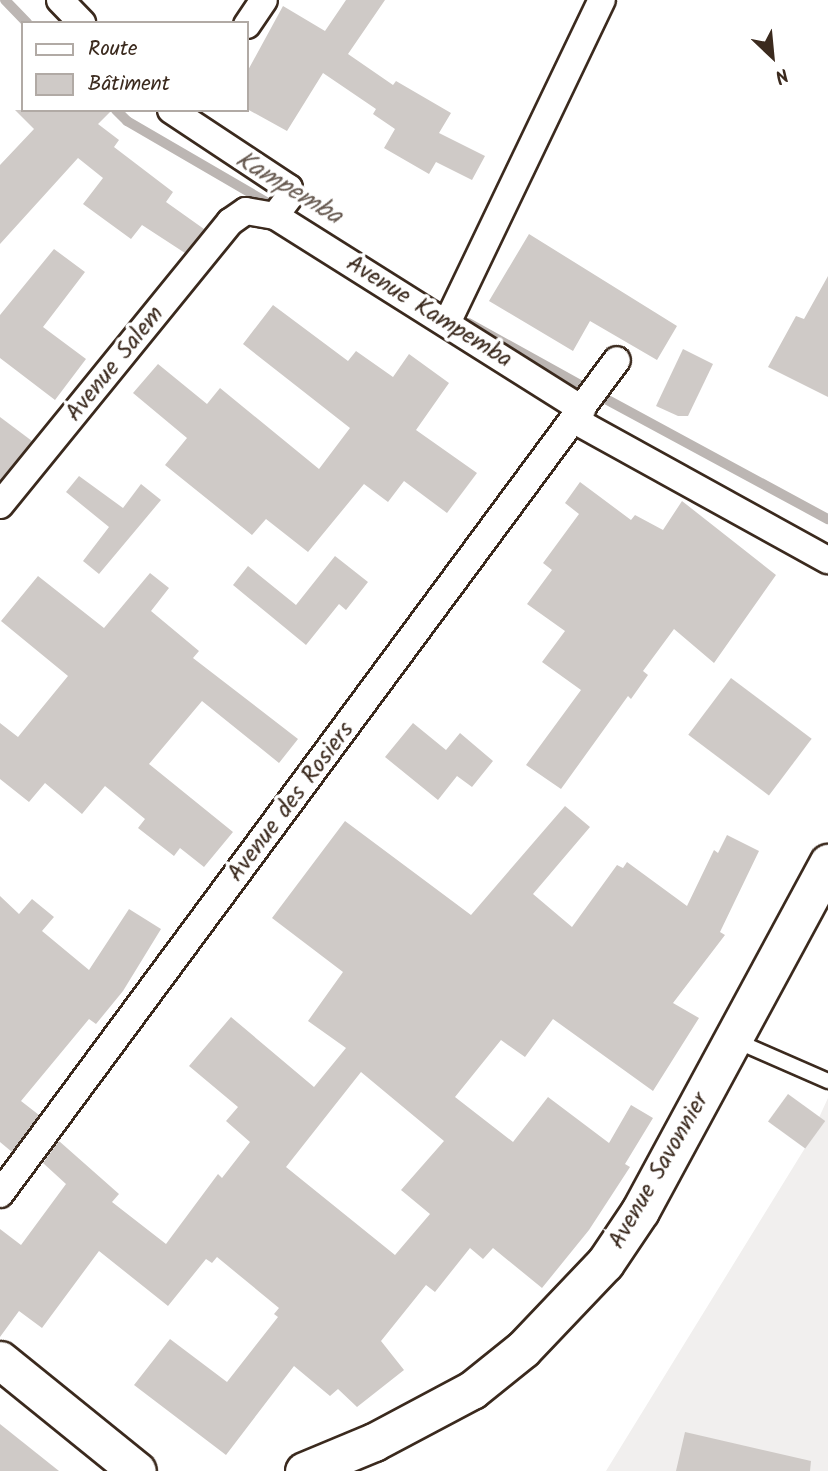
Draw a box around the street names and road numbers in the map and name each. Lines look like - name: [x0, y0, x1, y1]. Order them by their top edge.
- street label: Avenue Kampemba: [341, 249, 517, 375]
- street label: Avenue Salem: [60, 301, 170, 427]
- street label: Avenue des Rosiers: [222, 716, 360, 888]
- street label: Avenue Savonnier: [603, 1088, 715, 1254]

